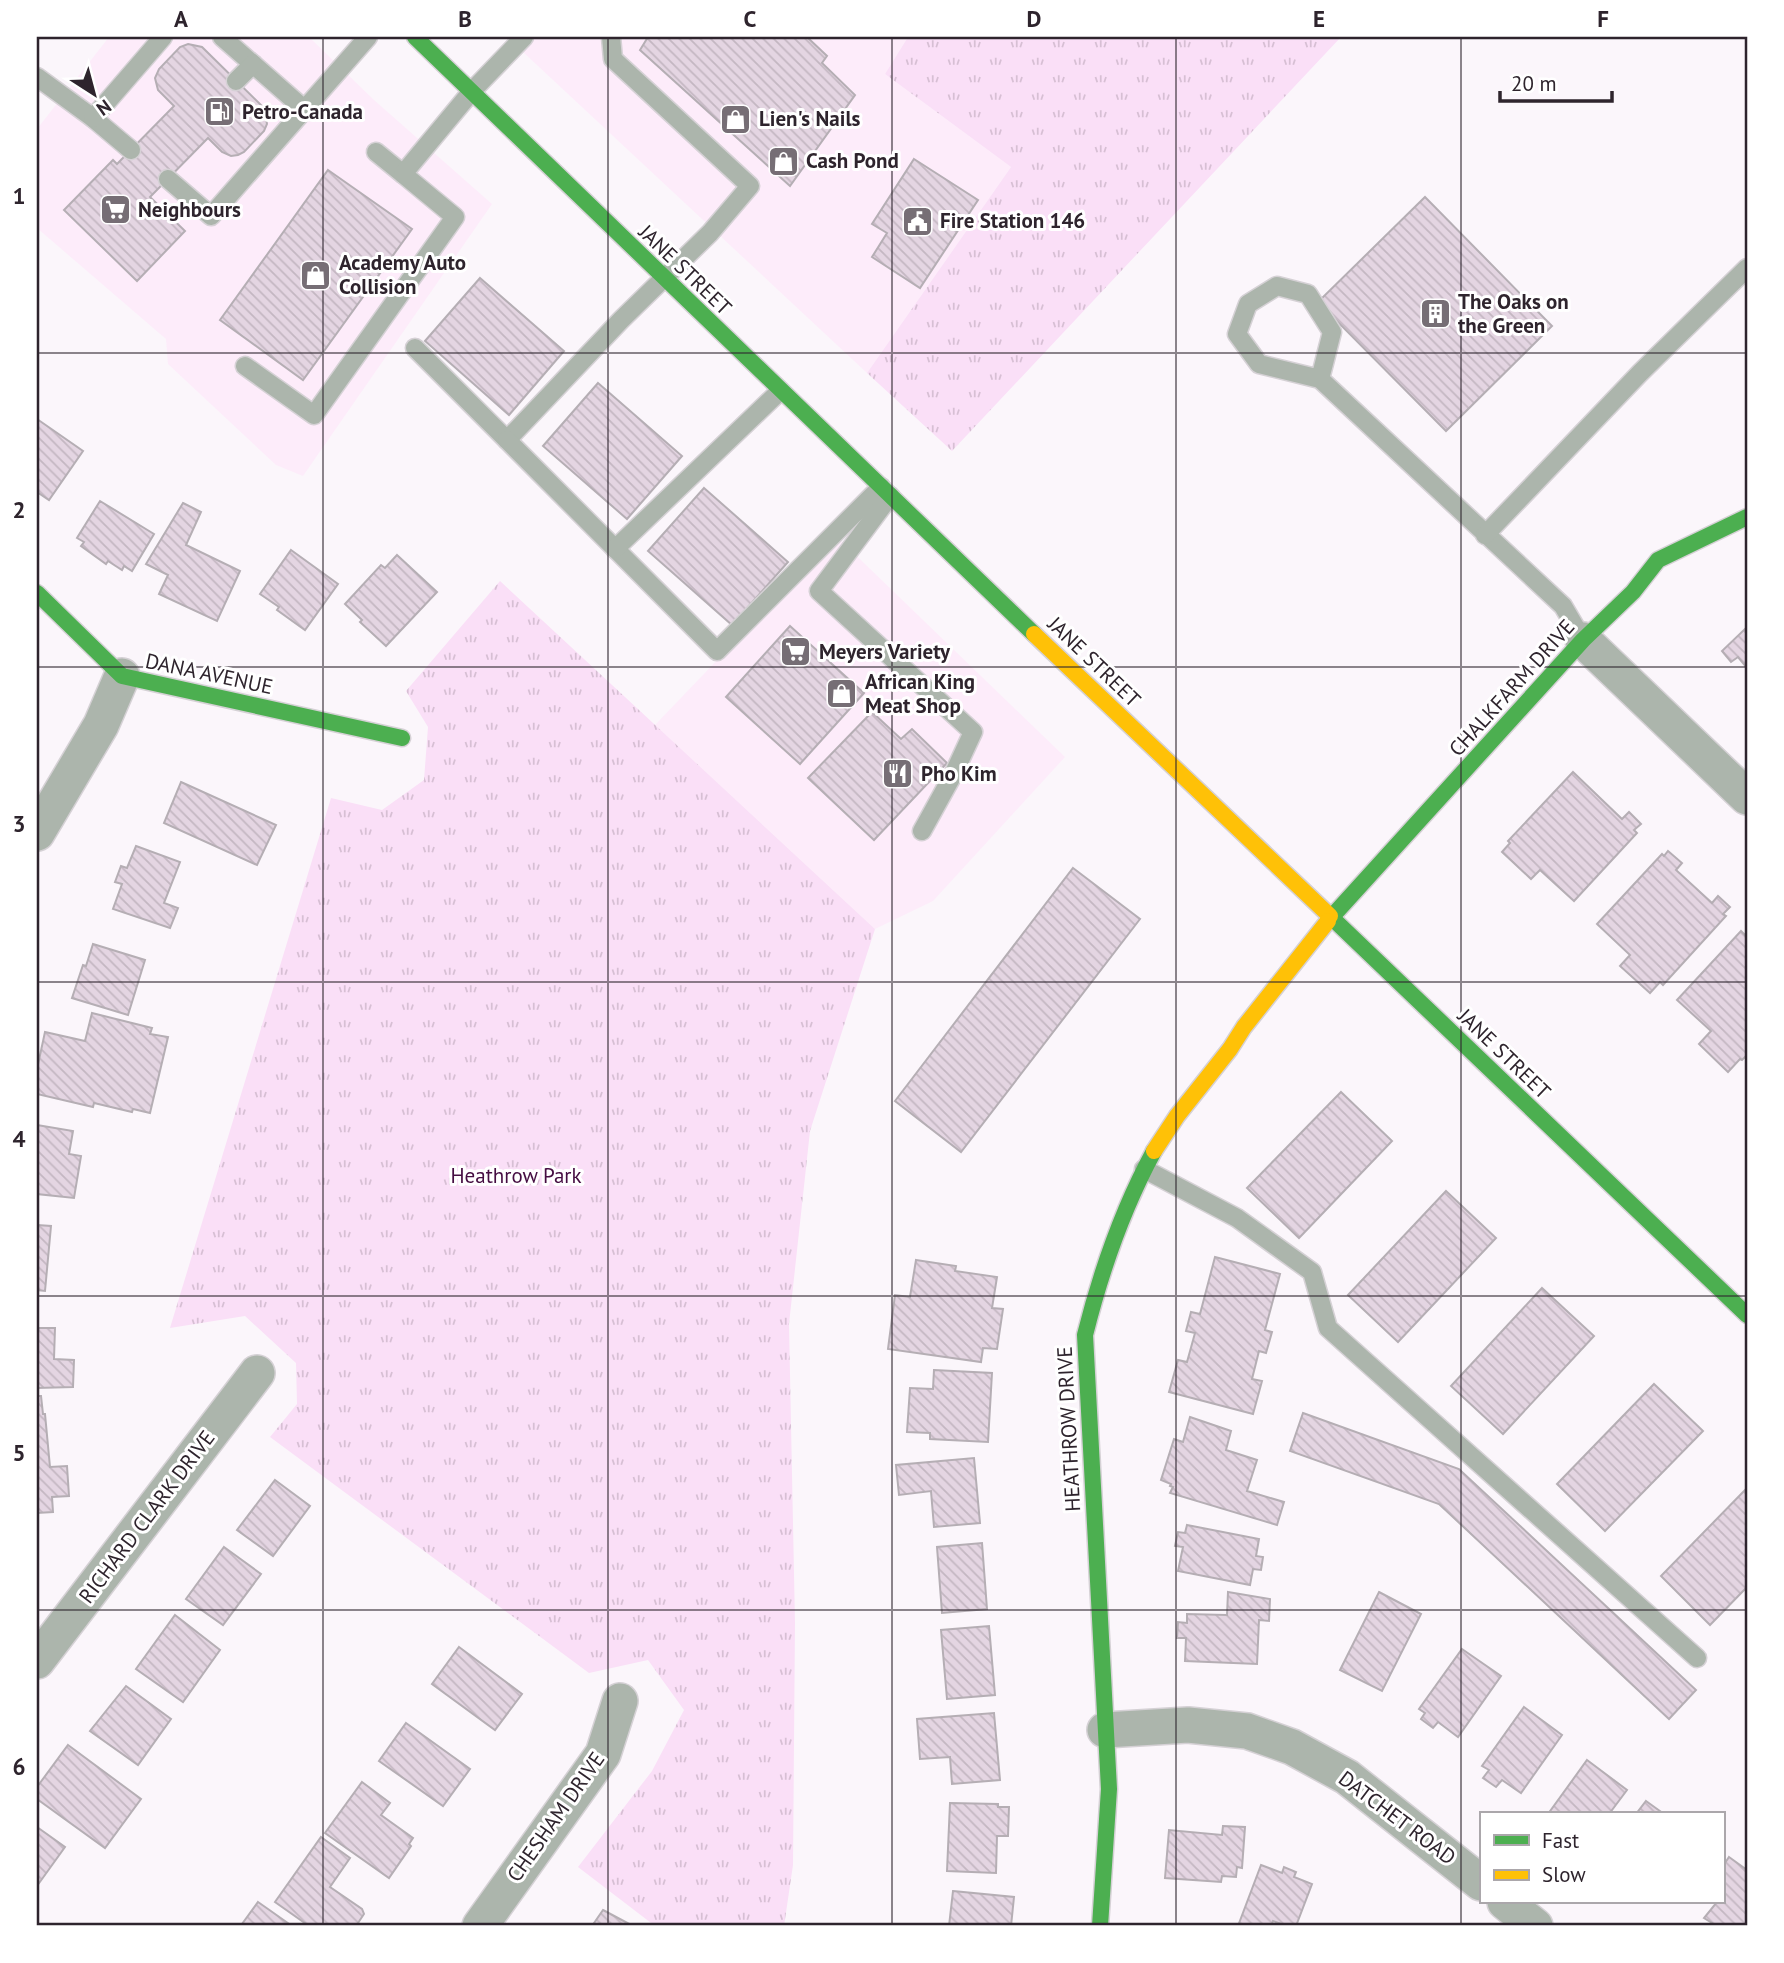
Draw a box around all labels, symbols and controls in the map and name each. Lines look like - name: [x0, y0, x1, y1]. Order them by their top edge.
- text: A: [174, 4, 188, 33]
- text: B: [458, 4, 472, 33]
- text: C: [744, 4, 757, 33]
- text: D: [1027, 4, 1041, 33]
- text: E: [1313, 4, 1325, 33]
- text: F: [1597, 4, 1609, 33]
- north arrow: [60, 60, 130, 130]
- scale bar: [1500, 60, 1612, 104]
- text: 20 m: [1511, 70, 1557, 97]
- text: N: [92, 94, 116, 121]
- fuel station icon: Petro-Canada: [202, 95, 236, 129]
- place label: Petro-Canada: [242, 98, 363, 125]
- shop icon: Lien's Nails: [719, 102, 753, 136]
- place label: Lien's Nails: [759, 105, 861, 132]
- shop icon: Cash Pond: [766, 144, 800, 178]
- place label: Cash Pond: [806, 147, 899, 174]
- text: 1: [12, 181, 26, 210]
- supermarket icon: Neighbours: [98, 193, 132, 227]
- place label: Neighbours: [138, 196, 241, 223]
- public building icon: Fire Station 146: [900, 204, 934, 238]
- place label: Fire Station 146: [940, 207, 1085, 234]
- street label: JANE STREET: [632, 218, 738, 321]
- place label: Academy Auto Collision: [339, 249, 466, 300]
- shop icon: Academy Auto Collision: [299, 258, 333, 292]
- place label: The Oaks on the Green: [1458, 288, 1569, 339]
- building icon: The Oaks on the Green: [1418, 297, 1452, 331]
- text: 2: [12, 495, 26, 524]
- street label: JANE STREET: [1041, 610, 1147, 713]
- street label: CHALKFARM DRIVE: [1443, 613, 1580, 762]
- supermarket icon: Meyers Variety: [779, 635, 813, 669]
- place label: Meyers Variety: [819, 638, 951, 665]
- street label: DANA AVENUE: [143, 647, 275, 700]
- place label: African King Meat Shop: [865, 668, 975, 719]
- shop icon: African King Meat Shop: [825, 677, 859, 711]
- restaurant icon: Pho Kim: [881, 757, 915, 791]
- place label: Pho Kim: [921, 760, 997, 787]
- text: 3: [12, 809, 26, 838]
- street label: JANE STREET: [1451, 1002, 1557, 1105]
- text: 4: [12, 1124, 26, 1153]
- park label: Heathrow Park: [450, 1162, 582, 1189]
- street label: HEATHROW DRIVE: [1051, 1346, 1086, 1512]
- street label: RICHARD CLARK DRIVE: [73, 1425, 221, 1609]
- text: 5: [12, 1438, 26, 1467]
- street label: CHESHAM DRIVE: [501, 1746, 610, 1887]
- text: 6: [12, 1752, 26, 1781]
- street label: DATCHET ROAD: [1333, 1765, 1461, 1870]
- legend: [1480, 1812, 1724, 1904]
- text: Fast: [1542, 1827, 1579, 1854]
- text: Slow: [1542, 1861, 1586, 1888]

